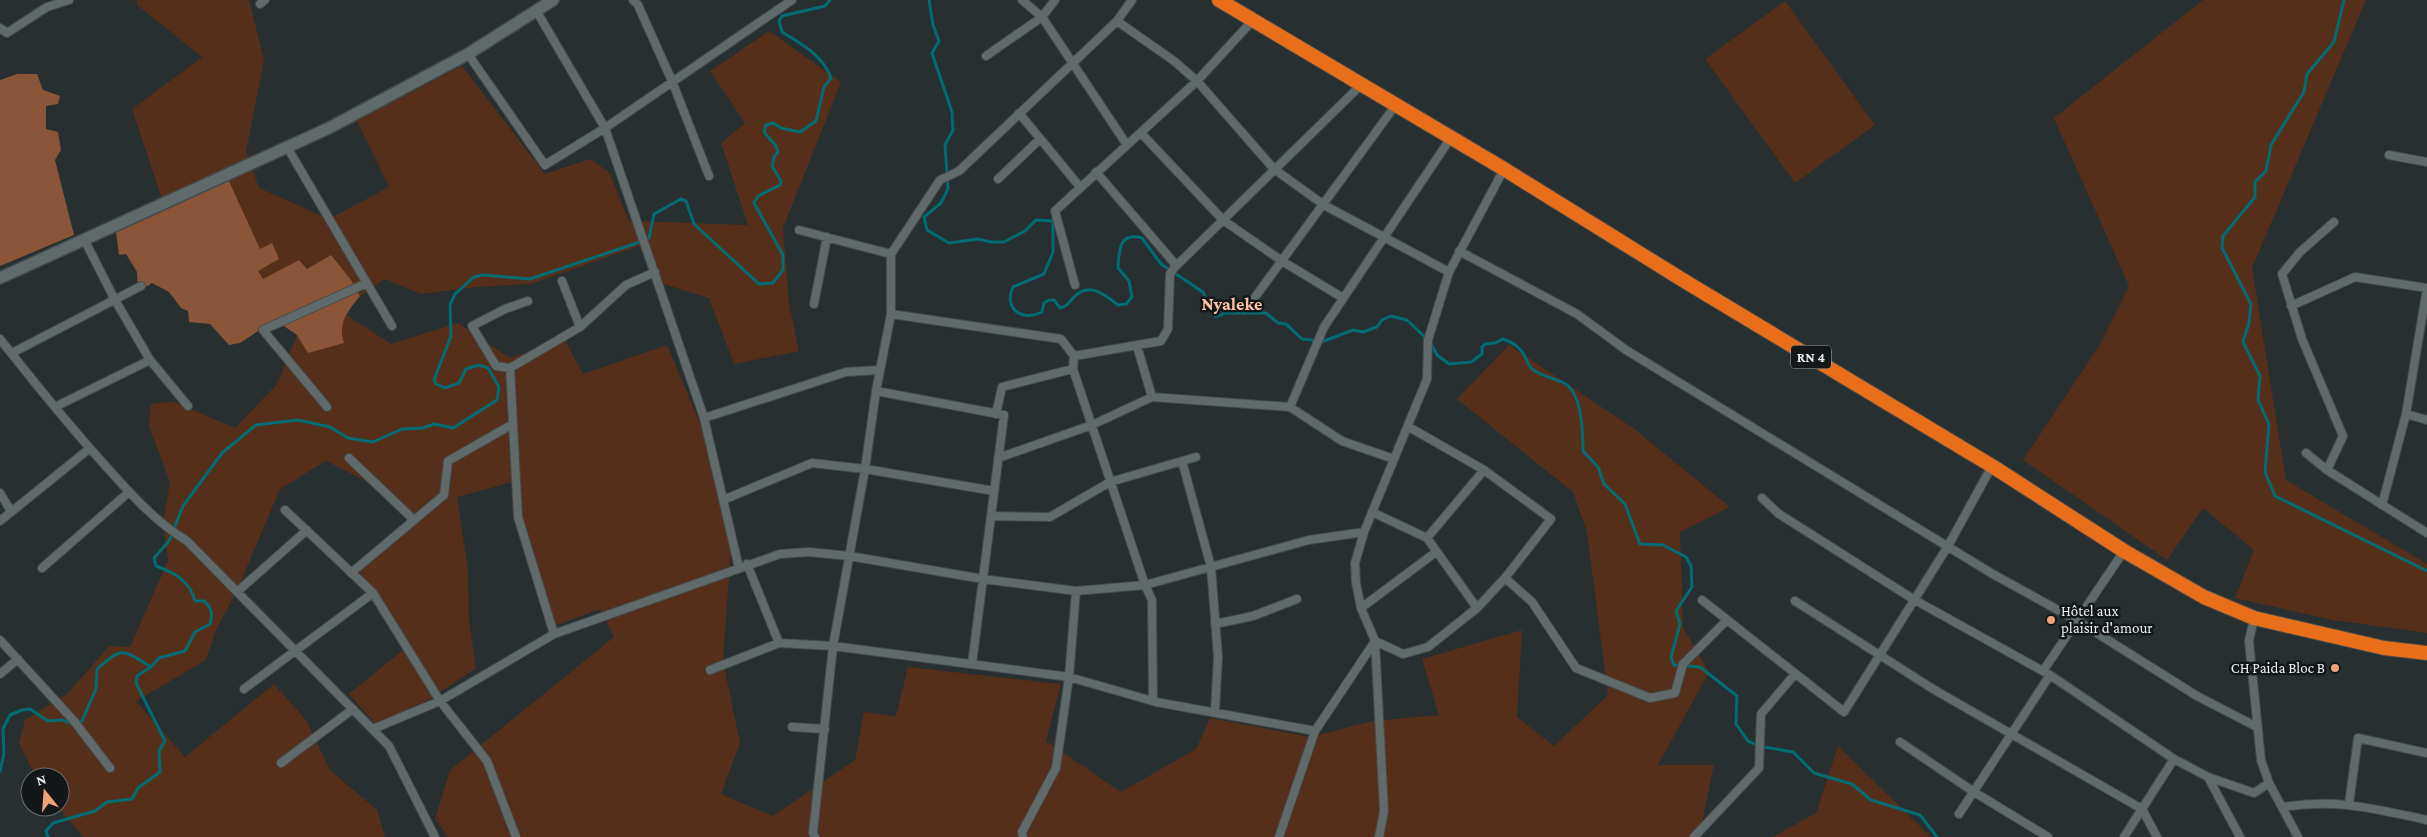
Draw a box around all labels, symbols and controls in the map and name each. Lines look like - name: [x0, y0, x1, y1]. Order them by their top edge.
- district label: Nyaleke: [1202, 294, 1262, 314]
- road number: RN 4: [1791, 346, 1831, 368]
- place label: Hôtel aux plaisir d'amour: [2061, 603, 2153, 637]
- marker: Hôtel aux plaisir d'amour: [2045, 614, 2057, 626]
- place label: CH Paida Bloc B: [2231, 660, 2325, 676]
- marker: CH Paida Bloc B: [2329, 662, 2341, 674]
- north arrow: [20, 767, 70, 817]
- text: N: [34, 770, 49, 789]

